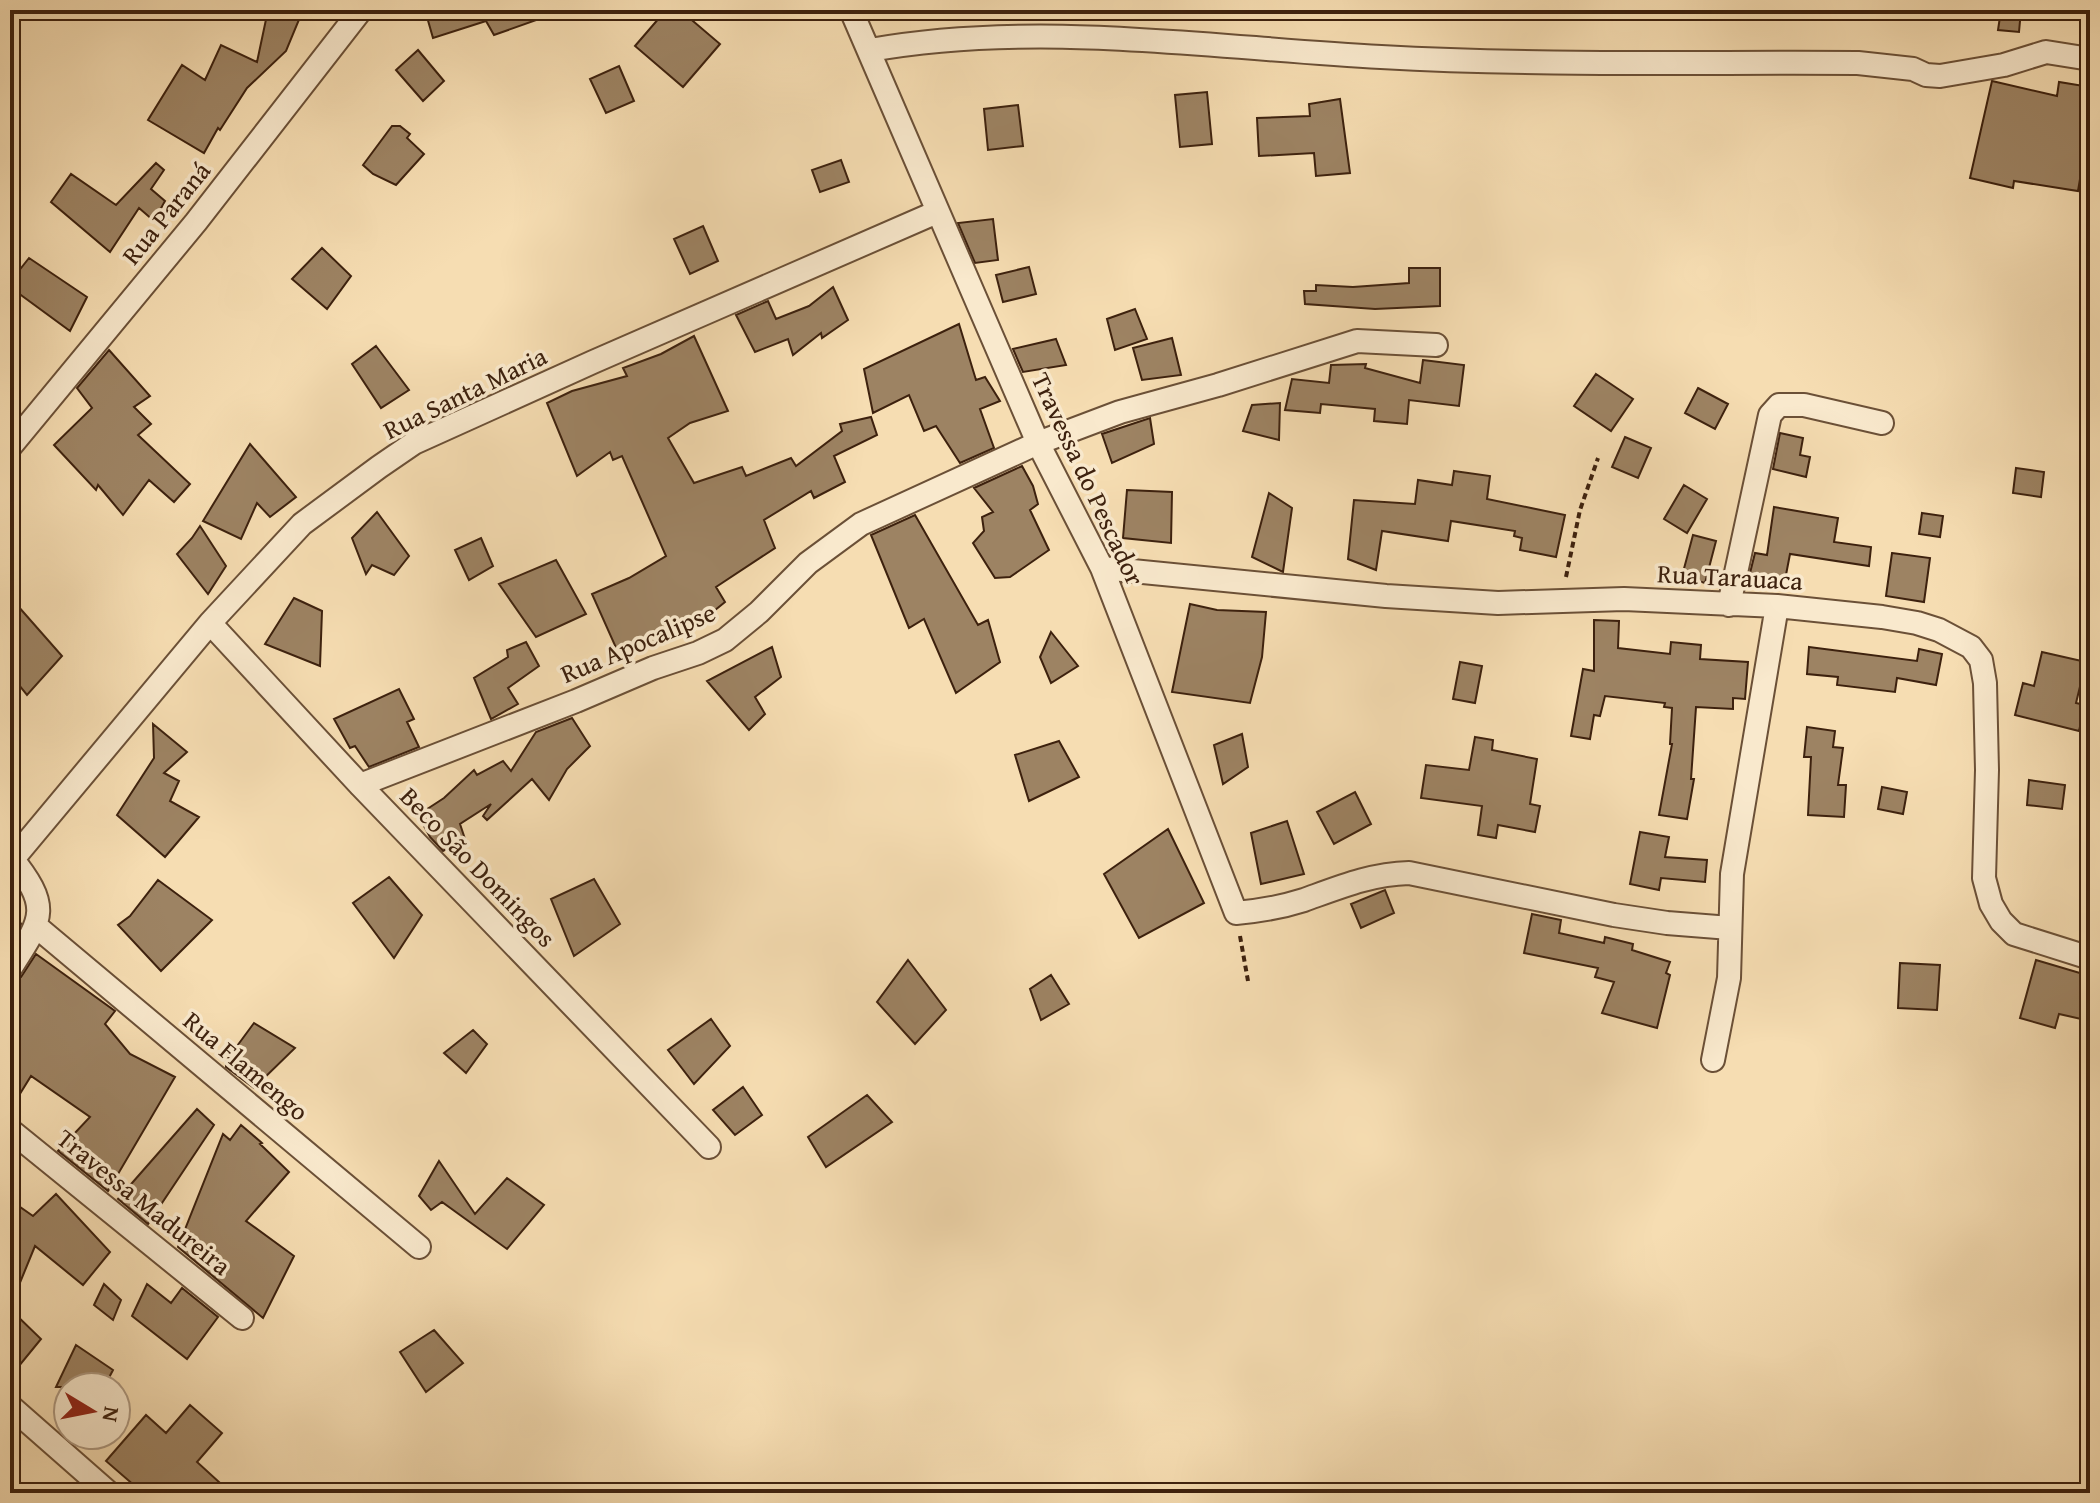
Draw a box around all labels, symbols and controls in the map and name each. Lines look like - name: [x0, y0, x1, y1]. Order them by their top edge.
- street label: Rua Paraná: [112, 152, 220, 273]
- street label: Rua Santa Maria: [376, 336, 554, 449]
- street label: Travessa do Pescador: [1022, 366, 1155, 592]
- street label: Rua Tarauaca: [1656, 553, 1805, 600]
- street label: Rua Apocalipse: [554, 592, 721, 693]
- street label: Beco São Domingos: [391, 778, 565, 956]
- street label: Rua Flamengo: [175, 1001, 318, 1130]
- street label: Travessa Madureira: [49, 1119, 240, 1285]
- north arrow: [52, 1371, 132, 1451]
- text: N: [95, 1404, 129, 1425]

